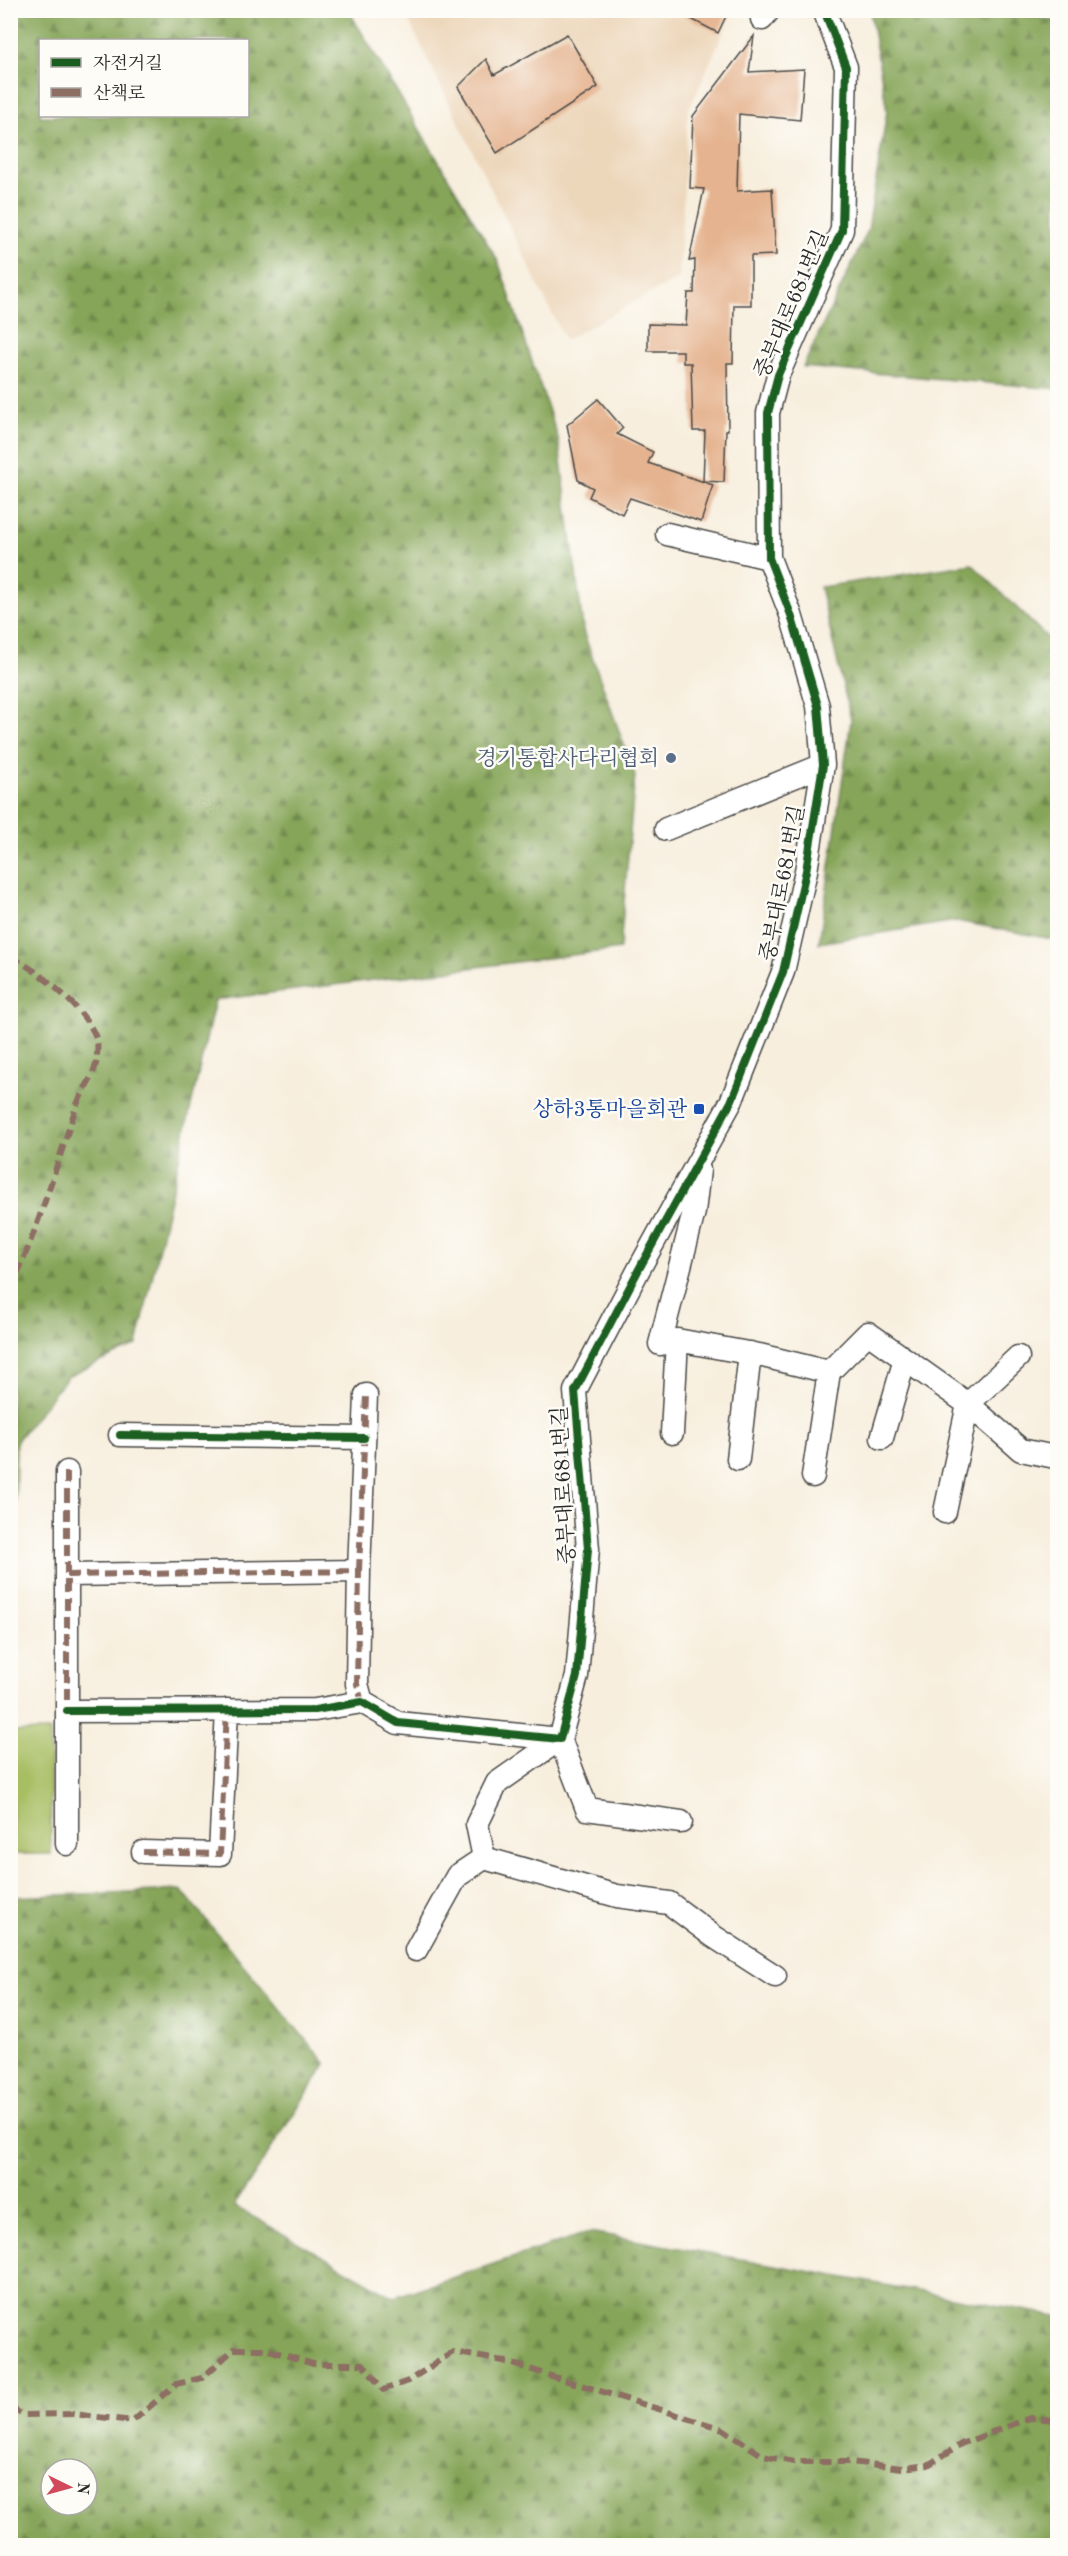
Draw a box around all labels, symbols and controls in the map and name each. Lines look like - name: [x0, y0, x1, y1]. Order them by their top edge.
- legend: [39, 39, 249, 117]
- text: 자전거길: [93, 54, 163, 73]
- text: 산책로: [93, 83, 145, 103]
- street label: 중부대로681번길: [750, 227, 833, 382]
- place label: 경기통합사다리협회: [476, 747, 659, 770]
- marker: 경기통합사다리협회: [664, 751, 678, 765]
- street label: 중부대로681번길: [756, 803, 809, 963]
- place label: 상하3통마을회관: [533, 1098, 688, 1121]
- marker: 상하3통마을회관: [692, 1102, 706, 1116]
- street label: 중부대로681번길: [548, 1405, 579, 1565]
- north arrow: [39, 2457, 99, 2517]
- text: N: [73, 2481, 90, 2496]

